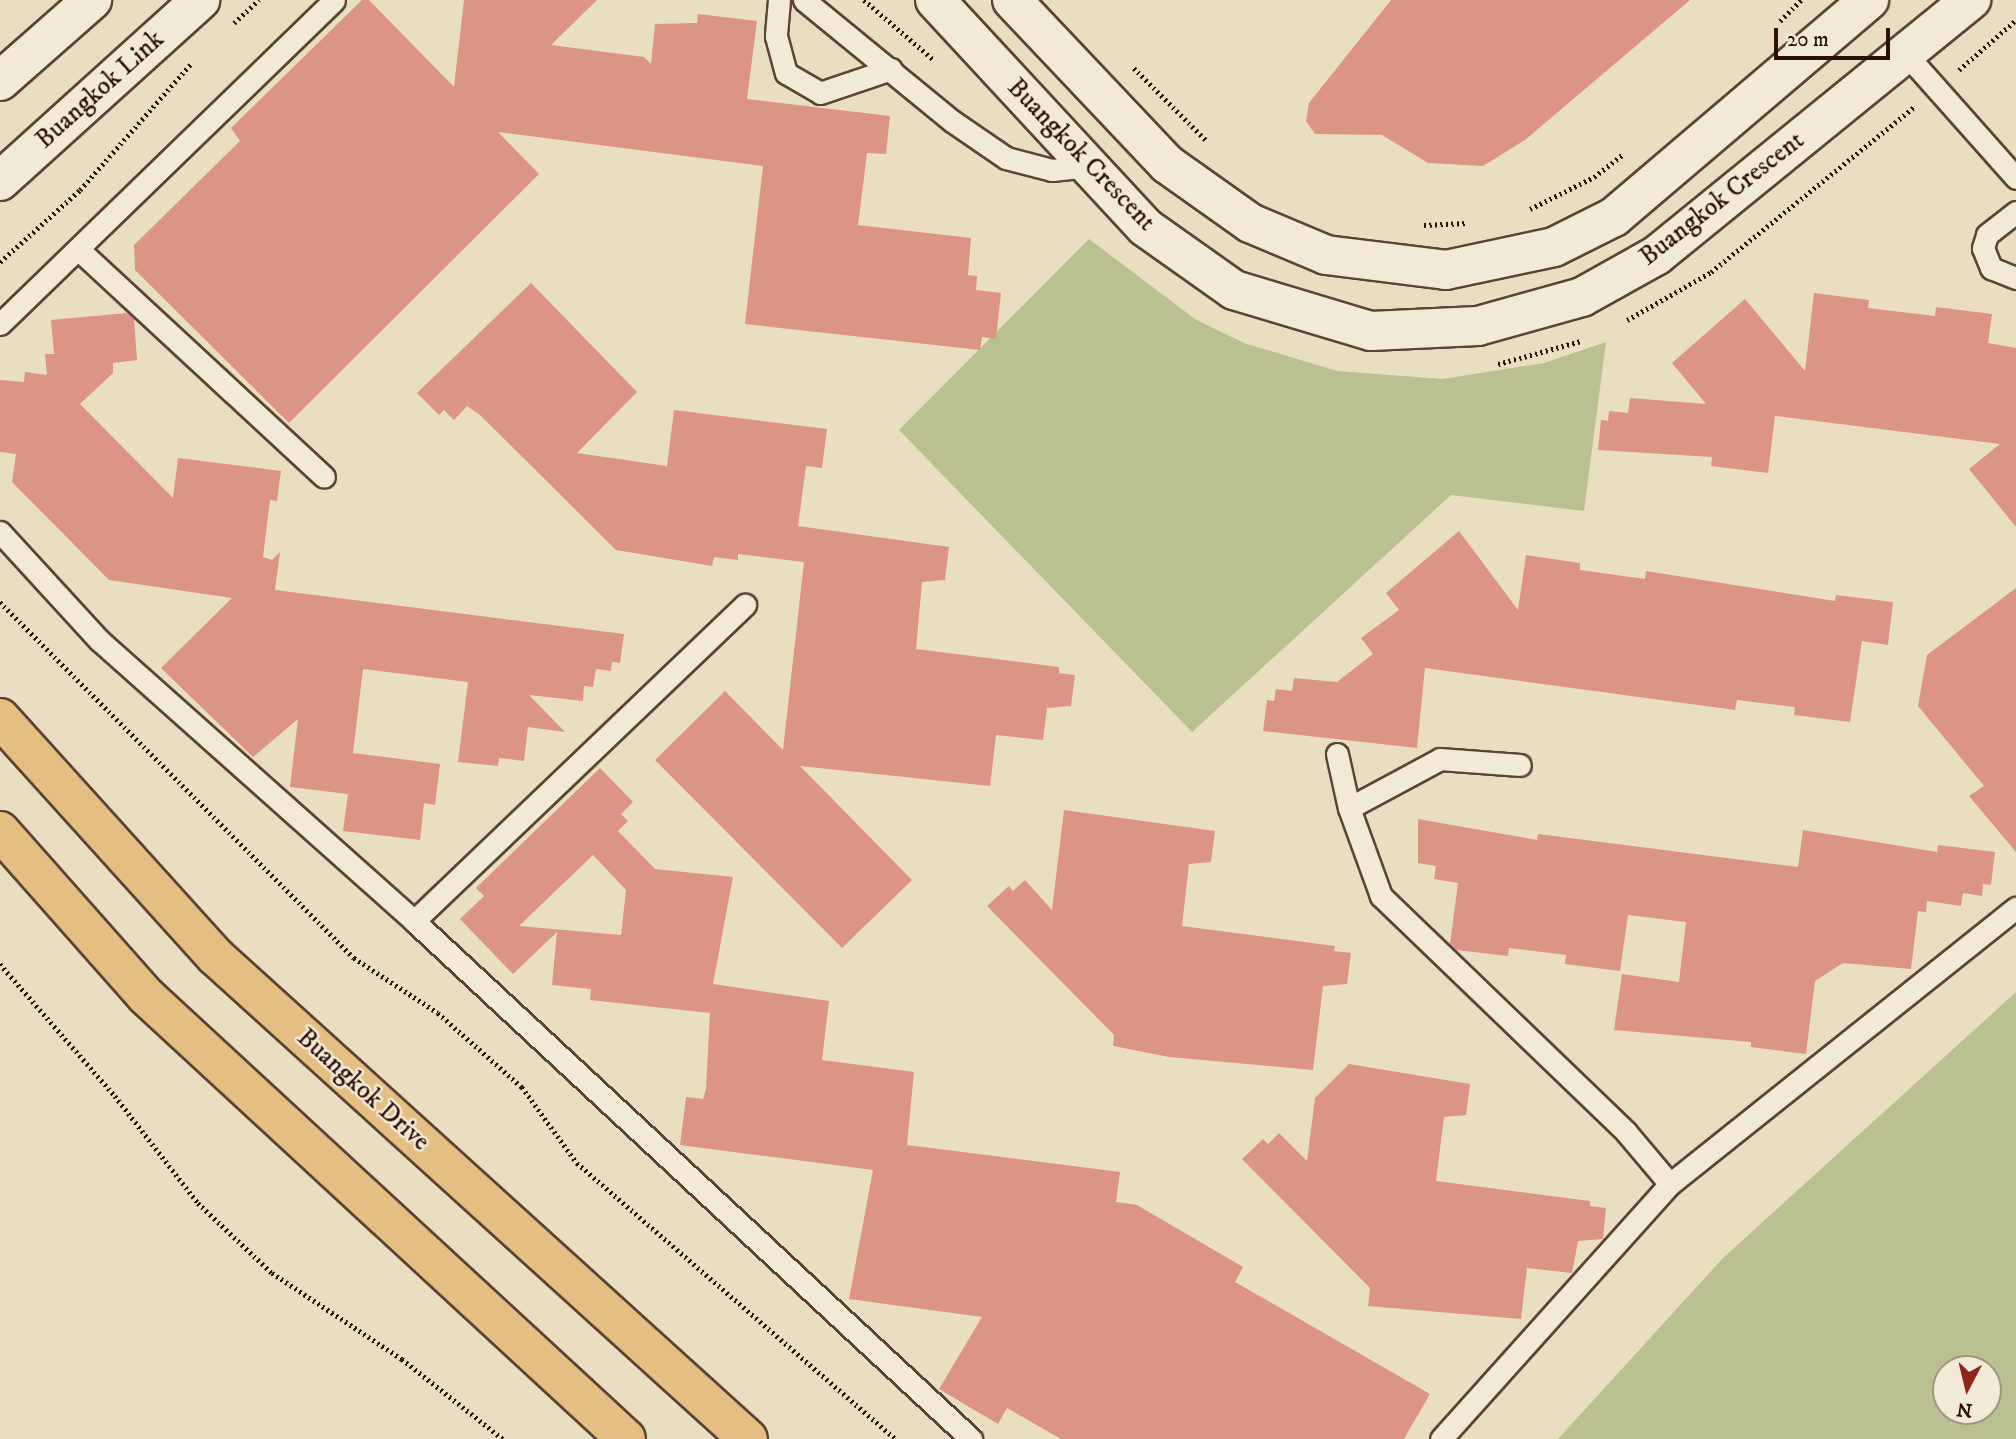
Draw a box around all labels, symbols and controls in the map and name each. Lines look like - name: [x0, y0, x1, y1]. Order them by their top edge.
- scale bar: [1778, 14, 1894, 58]
- street label: Buangkok Link: [29, 24, 171, 156]
- text: 20 m: [1787, 27, 1829, 53]
- street label: Buangkok Crescent: [1000, 72, 1162, 238]
- street label: Buangkok Crescent: [1634, 125, 1810, 273]
- street label: Buangkok Drive: [290, 1022, 436, 1158]
- north arrow: [1932, 1355, 2002, 1425]
- text: N: [1955, 1397, 1974, 1422]

